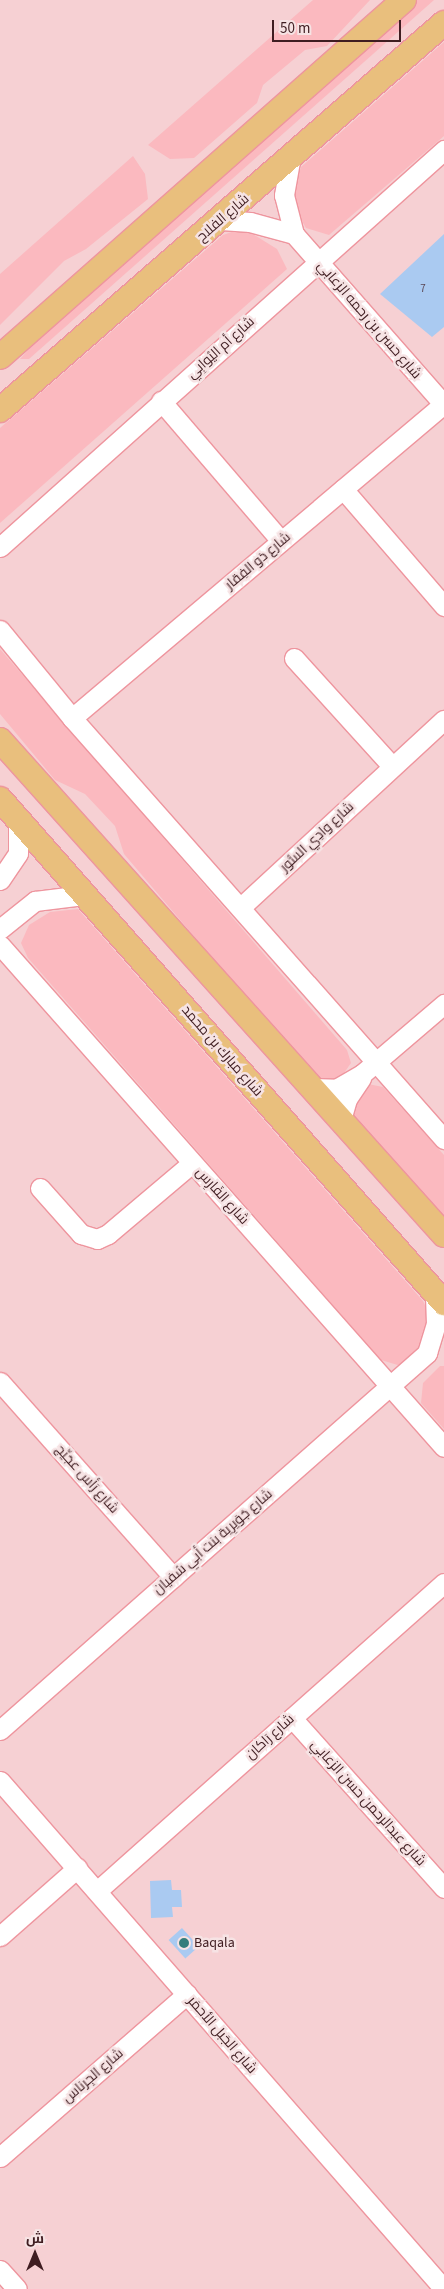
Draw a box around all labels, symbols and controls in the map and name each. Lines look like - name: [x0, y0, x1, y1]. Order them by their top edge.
- scale bar: [274, 10, 403, 42]
- text: 50 m: [280, 18, 310, 39]
- street label: شارع الفلاح: [193, 191, 253, 245]
- street label: شارع حسن بن رحمه الزعابي: [313, 258, 425, 382]
- house number: 7: [420, 282, 426, 296]
- street label: شارع أم اليُوابِي: [184, 313, 258, 383]
- street label: شارع ذو الفِقار: [222, 529, 294, 593]
- street label: شارع وادِي السُّور: [277, 799, 357, 875]
- street label: شارع مبارك بن محمد: [178, 1002, 266, 1100]
- street label: شارع الفَارِس: [192, 1164, 252, 1228]
- street label: شارع رَأس عجَيِّج: [52, 1441, 122, 1517]
- street label: شارع جُوَيرِية بنت أبي سُفيان: [150, 1486, 276, 1598]
- street label: شارع رَاكان: [242, 1711, 298, 1763]
- street label: شارع عبدالرحمن حسن الزعابي: [307, 1736, 429, 1870]
- place label: Baqala: [194, 1935, 235, 1951]
- marker: Baqala: [178, 1937, 190, 1949]
- street label: شارع الجَبل الأحمَر: [184, 1993, 260, 2077]
- street label: شارع الجِرناس: [59, 2045, 127, 2107]
- north arrow: [10, 2229, 60, 2279]
- text: ش: [26, 2229, 44, 2249]

